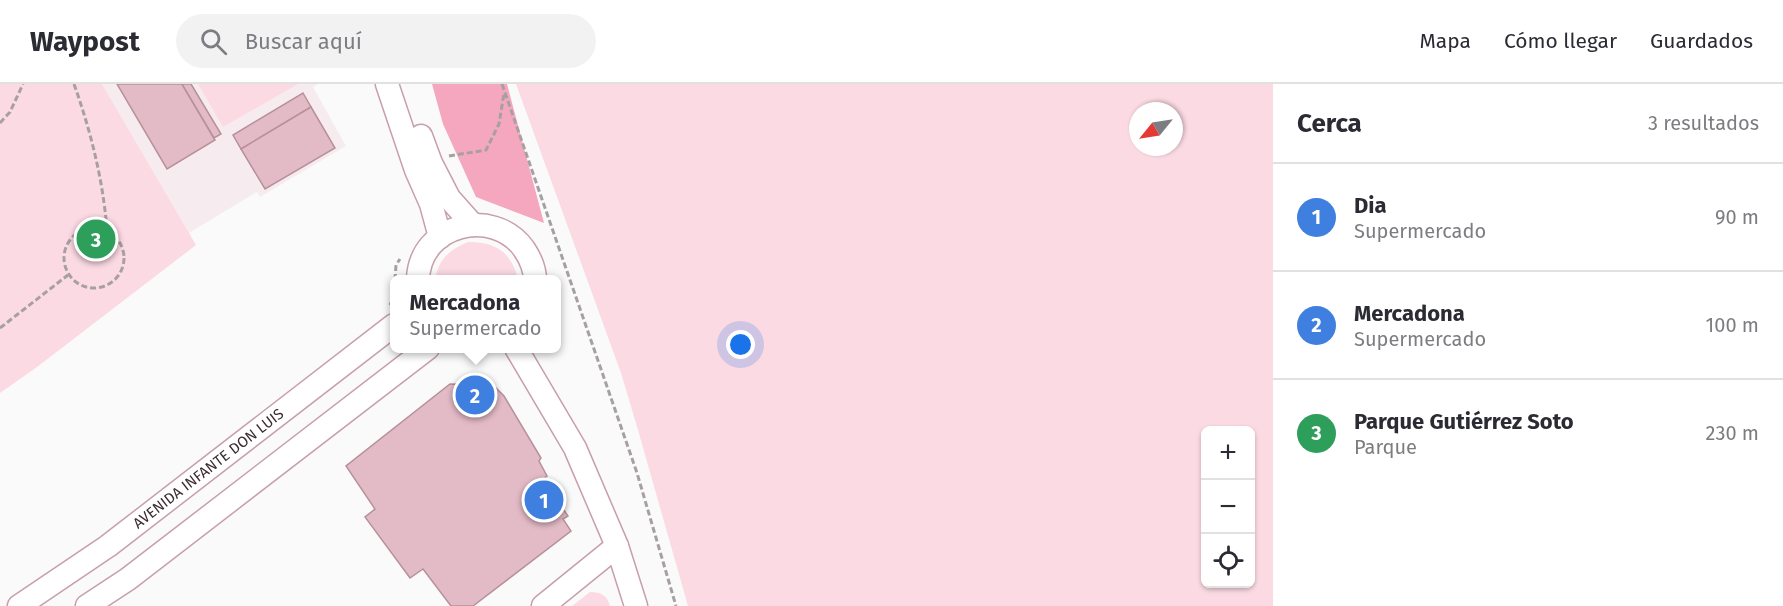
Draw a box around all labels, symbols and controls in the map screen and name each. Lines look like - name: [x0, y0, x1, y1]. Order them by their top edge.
- search box: [176, 14, 596, 68]
- text: Waypost: [30, 25, 140, 58]
- icon: search: [197, 25, 230, 58]
- text: Buscar aquí: [245, 28, 362, 55]
- text: Mapa: [1419, 28, 1471, 54]
- text: Cómo llegar: [1504, 28, 1617, 54]
- text: Guardados: [1650, 28, 1753, 54]
- north arrow: [1129, 102, 1183, 156]
- text: Cerca: [1297, 108, 1362, 139]
- text: 3 resultados: [1648, 111, 1759, 135]
- text: Dia: [1354, 192, 1387, 219]
- text: 1: [1312, 205, 1321, 229]
- text: 90 m: [1715, 205, 1759, 229]
- pin: 3: [76, 216, 116, 262]
- text: Supermercado: [1354, 219, 1486, 243]
- popup: [390, 275, 561, 353]
- text: Mercadona: [409, 289, 520, 316]
- text: Mercadona: [1354, 300, 1465, 327]
- text: 2: [1311, 313, 1322, 337]
- text: 100 m: [1706, 313, 1759, 337]
- text: Supermercado: [409, 316, 542, 340]
- text: Supermercado: [1354, 327, 1486, 351]
- your location: [726, 330, 755, 359]
- pin: 2: [456, 372, 494, 418]
- street label: AVENIDA INFANTE DON LUIS: [129, 405, 287, 532]
- text: Parque Gutiérrez Soto: [1354, 408, 1574, 435]
- text: 3: [1311, 421, 1322, 445]
- text: 230 m: [1706, 421, 1759, 445]
- map controls: [1201, 426, 1255, 588]
- button: +: [1201, 426, 1255, 480]
- text: Parque: [1354, 435, 1417, 459]
- pin: 1: [524, 478, 564, 522]
- button: −: [1201, 480, 1255, 534]
- button: locate: [1201, 534, 1255, 588]

